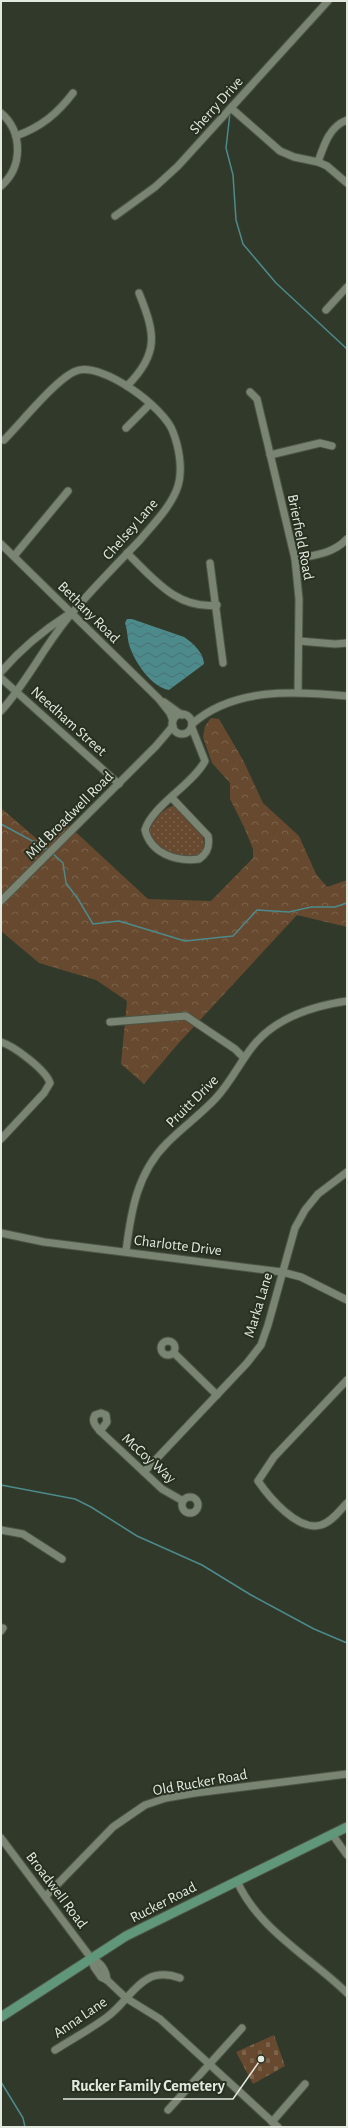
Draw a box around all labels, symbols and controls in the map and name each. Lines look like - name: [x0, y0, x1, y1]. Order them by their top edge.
- street label: Sherry Drive: [187, 74, 246, 137]
- street label: Brierfield Road: [285, 493, 316, 582]
- street label: Chelsey Lane: [100, 496, 161, 563]
- street label: Bethany Road: [55, 579, 123, 646]
- street label: Needham Street: [28, 684, 109, 759]
- street label: Mid Broadwell Road: [23, 769, 116, 862]
- street label: Pruitt Drive: [163, 1072, 221, 1130]
- street label: Charlotte Drive: [133, 1233, 223, 1258]
- street label: Marka Lane: [242, 1271, 275, 1339]
- street label: McCoy Way: [119, 1431, 179, 1487]
- street label: Old Rucker Road: [152, 1767, 249, 1798]
- street label: Broadwell Road: [23, 1849, 90, 1931]
- street label: Rucker Road: [128, 1879, 199, 1925]
- street label: Anna Lane: [51, 1994, 110, 2041]
- callout: Rucker Family Cemetery: [63, 2071, 233, 2099]
- text: Rucker Family Cemetery: [71, 2078, 226, 2095]

